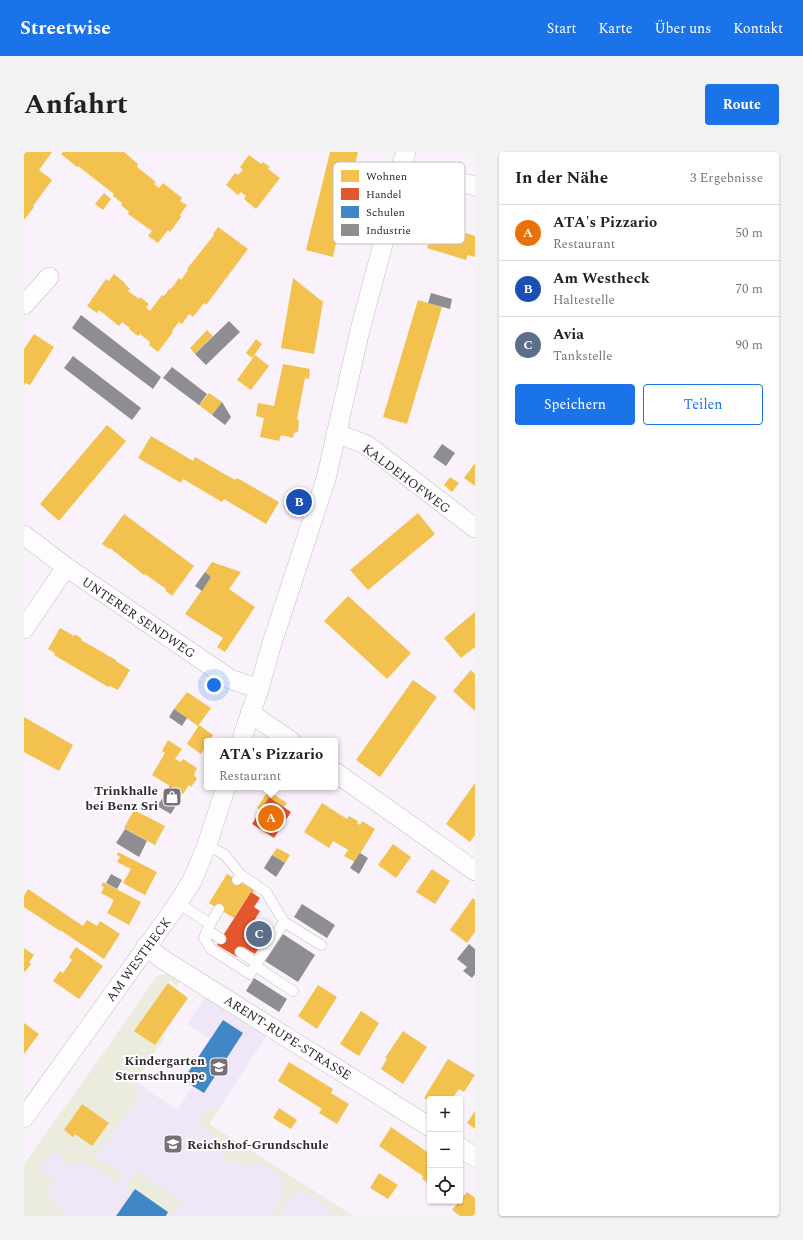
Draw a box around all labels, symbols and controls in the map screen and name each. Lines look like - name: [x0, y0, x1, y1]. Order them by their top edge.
- text: Streetwise: [20, 14, 111, 43]
- text: Start: [547, 18, 577, 39]
- text: Karte: [599, 18, 632, 39]
- text: Über uns: [654, 18, 711, 39]
- text: Kontakt: [733, 18, 783, 39]
- text: Anfahrt: [24, 83, 128, 126]
- button: Route: [705, 84, 779, 125]
- legend: [333, 162, 465, 244]
- text: In der Nähe: [515, 165, 608, 191]
- text: Wohnen: [366, 168, 407, 185]
- text: 3 Ergebnisse: [690, 168, 763, 188]
- text: Handel: [366, 186, 401, 203]
- text: Schulen: [366, 204, 405, 221]
- text: ATA's Pizzario: [553, 211, 657, 234]
- text: Industrie: [366, 222, 411, 239]
- text: A: [523, 223, 533, 243]
- text: 50 m: [736, 223, 763, 243]
- text: Restaurant: [553, 234, 615, 254]
- text: Am Westheck: [553, 267, 650, 290]
- text: B: [523, 279, 533, 299]
- text: 70 m: [736, 279, 763, 299]
- text: Haltestelle: [553, 290, 615, 310]
- text: Avia: [553, 323, 584, 346]
- text: C: [523, 335, 533, 355]
- text: 90 m: [736, 335, 763, 355]
- text: Tankstelle: [553, 346, 612, 366]
- button: Speichern: [515, 384, 635, 425]
- button: Teilen: [643, 384, 763, 425]
- street label: KALDEHOFWEG: [358, 439, 455, 519]
- pin: B: [286, 487, 312, 517]
- street label: UNTERER SENDWEG: [77, 572, 199, 664]
- your location: [204, 675, 224, 695]
- popup: [204, 738, 338, 790]
- text: ATA's Pizzario: [219, 743, 323, 766]
- text: Restaurant: [219, 766, 281, 786]
- place label: Trinkhalle bei Benz Sri: [85, 781, 158, 816]
- shop icon: Trinkhalle bei Benz Sri: [161, 786, 183, 808]
- pin: A: [258, 803, 284, 833]
- street label: AM WESTHECK: [101, 913, 177, 1006]
- pin: C: [246, 919, 272, 949]
- street label: ARENT-RUPE-STRASSE: [220, 990, 355, 1085]
- place label: Kindergarten Sternschnuppe: [115, 1051, 205, 1086]
- school or university icon: Kindergarten Sternschnuppe: [208, 1056, 230, 1078]
- map controls: [427, 1096, 463, 1204]
- button: +: [427, 1096, 463, 1132]
- button: −: [427, 1132, 463, 1168]
- school or university icon: Reichshof-Grundschule: [162, 1133, 184, 1155]
- place label: Reichshof-Grundschule: [187, 1135, 329, 1155]
- button: locate: [427, 1168, 463, 1204]

